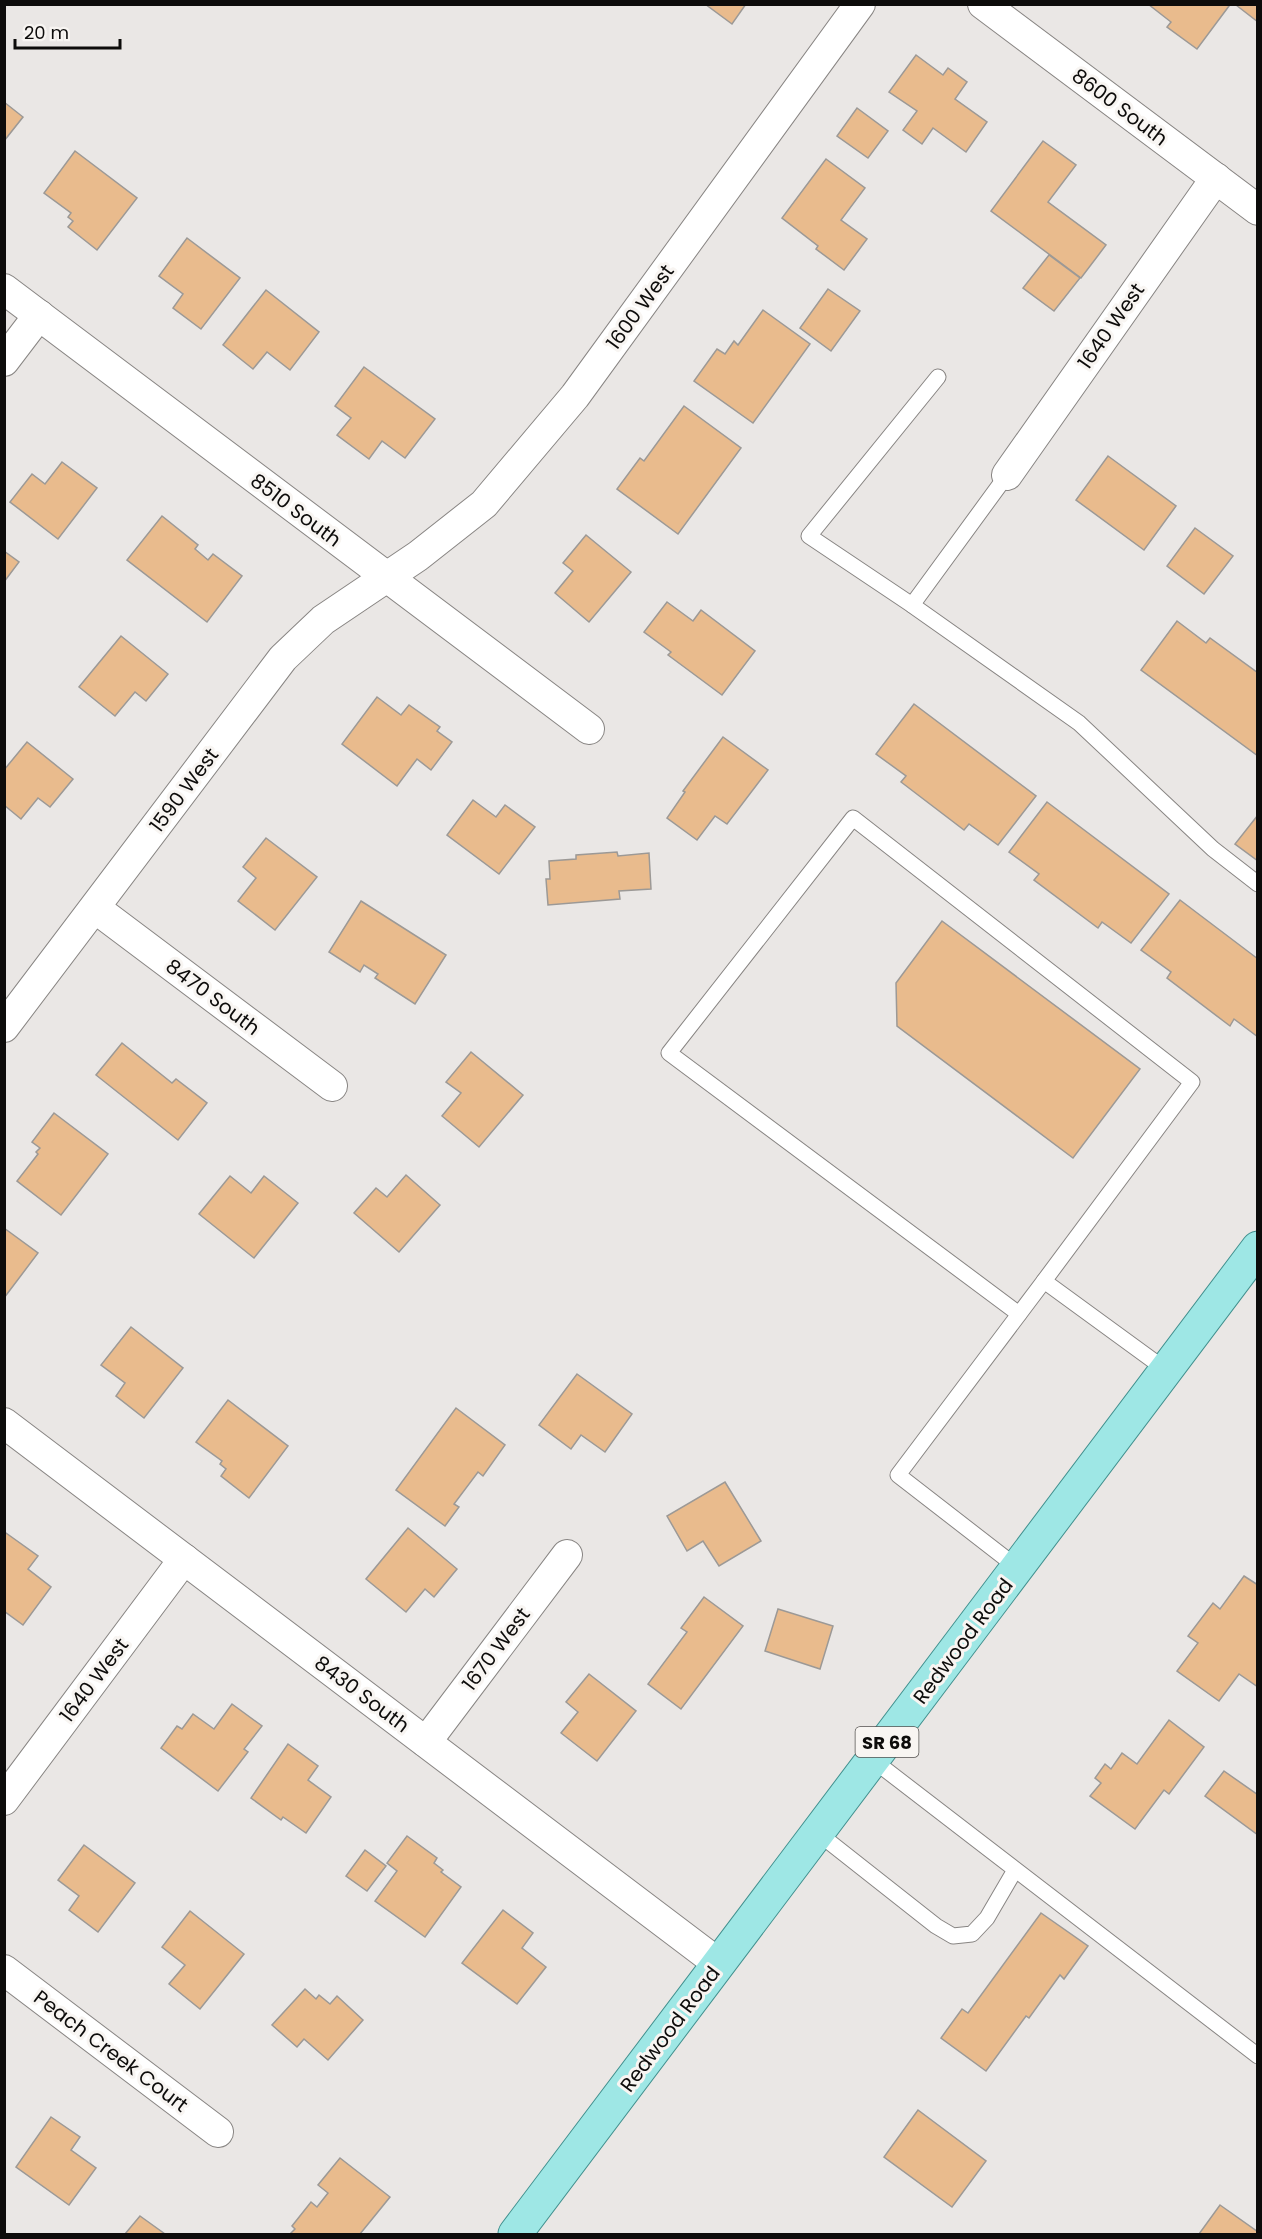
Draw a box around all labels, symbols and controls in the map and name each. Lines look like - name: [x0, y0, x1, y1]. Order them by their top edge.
- scale bar: [15, 12, 120, 50]
- text: 20 m: [24, 20, 69, 45]
- street label: 8600 South: [1066, 62, 1174, 152]
- street label: 1600 West: [600, 259, 680, 355]
- street label: 1640 West: [1071, 277, 1151, 375]
- street label: 8510 South: [245, 467, 347, 553]
- street label: 1590 West: [143, 742, 225, 838]
- street label: 8470 South: [160, 952, 266, 1042]
- street label: Redwood Road: [906, 1572, 1020, 1710]
- street label: 1670 West: [455, 1602, 537, 1696]
- street label: 1640 West: [53, 1632, 135, 1728]
- street label: 8430 South: [309, 1649, 415, 1739]
- road number: SR 68: [856, 1727, 918, 1757]
- street label: Redwood Road: [613, 1960, 727, 2098]
- street label: Peach Creek Court: [28, 1984, 194, 2118]

